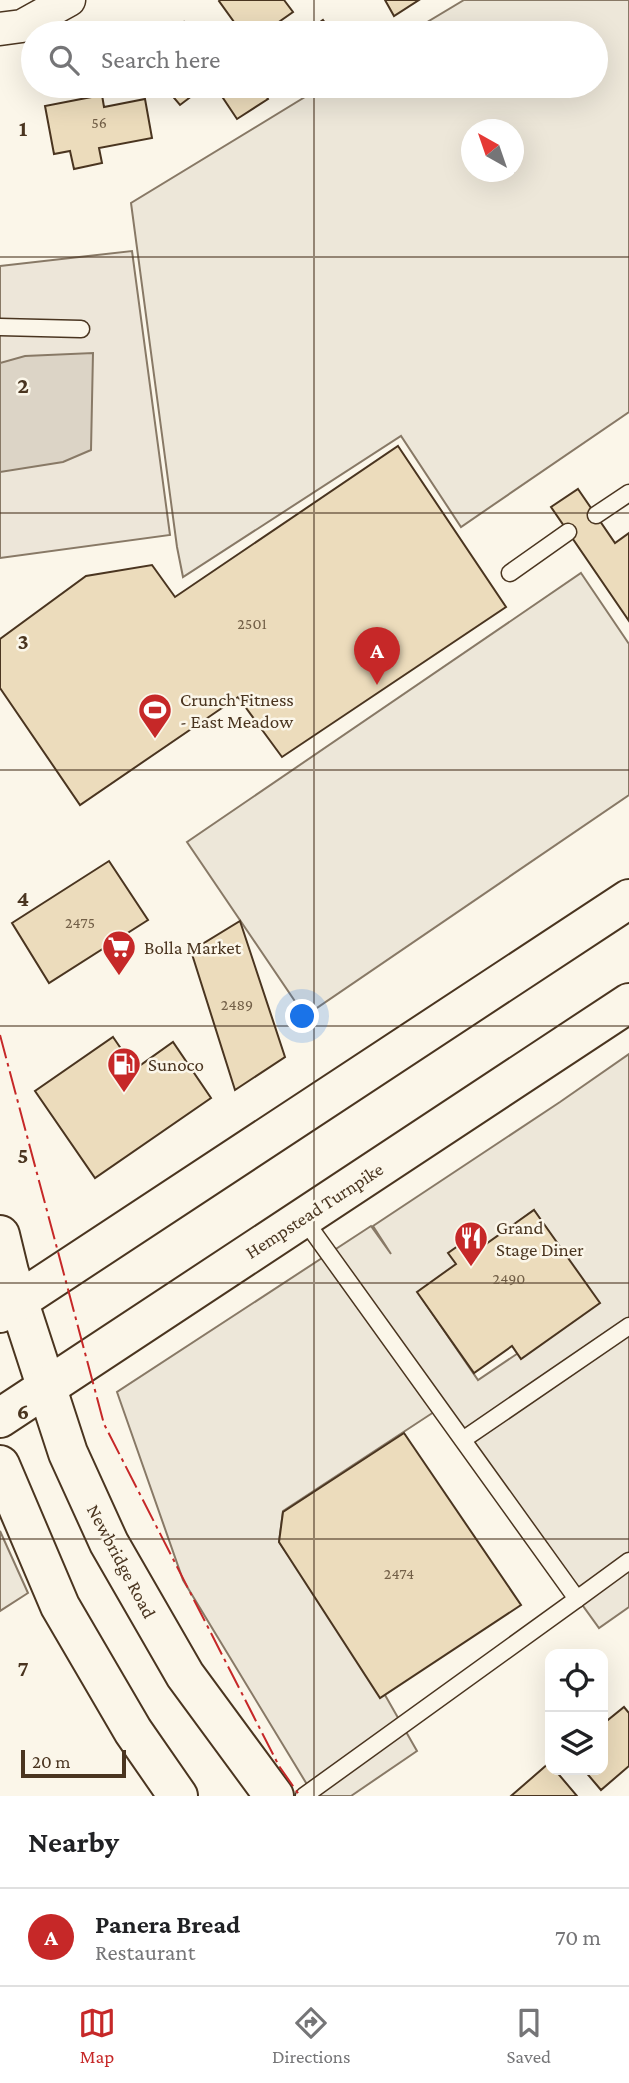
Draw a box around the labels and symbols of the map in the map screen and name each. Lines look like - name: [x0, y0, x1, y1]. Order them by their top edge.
- house number: 56: [91, 114, 107, 131]
- text: 1: [19, 115, 28, 141]
- north arrow: [461, 119, 524, 182]
- text: 2: [17, 372, 29, 398]
- house number: 2501: [237, 615, 267, 632]
- pin: A: [354, 627, 400, 685]
- text: 3: [17, 628, 29, 654]
- place label: Crunch Fitness - East Meadow: [180, 689, 294, 732]
- sports icon: Crunch Fitness - East Meadow: [136, 691, 174, 740]
- text: 4: [17, 885, 29, 911]
- house number: 2475: [65, 914, 95, 931]
- supermarket icon: Bolla Market: [100, 928, 138, 977]
- place label: Bolla Market: [144, 937, 242, 958]
- house number: 2489: [221, 996, 253, 1013]
- your location: [285, 999, 319, 1033]
- fuel station icon: Sunoco: [105, 1045, 143, 1094]
- place label: Sunoco: [148, 1054, 204, 1075]
- text: 5: [17, 1142, 29, 1168]
- street label: Hempstead Turnpike: [242, 1158, 387, 1263]
- place label: Grand Stage Diner: [496, 1217, 584, 1260]
- restaurant icon: Grand Stage Diner: [452, 1219, 490, 1268]
- house number: 2490: [493, 1270, 525, 1287]
- text: 6: [17, 1398, 29, 1424]
- street label: Newbridge Road: [83, 1501, 160, 1622]
- house number: 2474: [384, 1565, 414, 1582]
- text: 7: [17, 1655, 29, 1681]
- scale bar: [21, 1747, 126, 1779]

